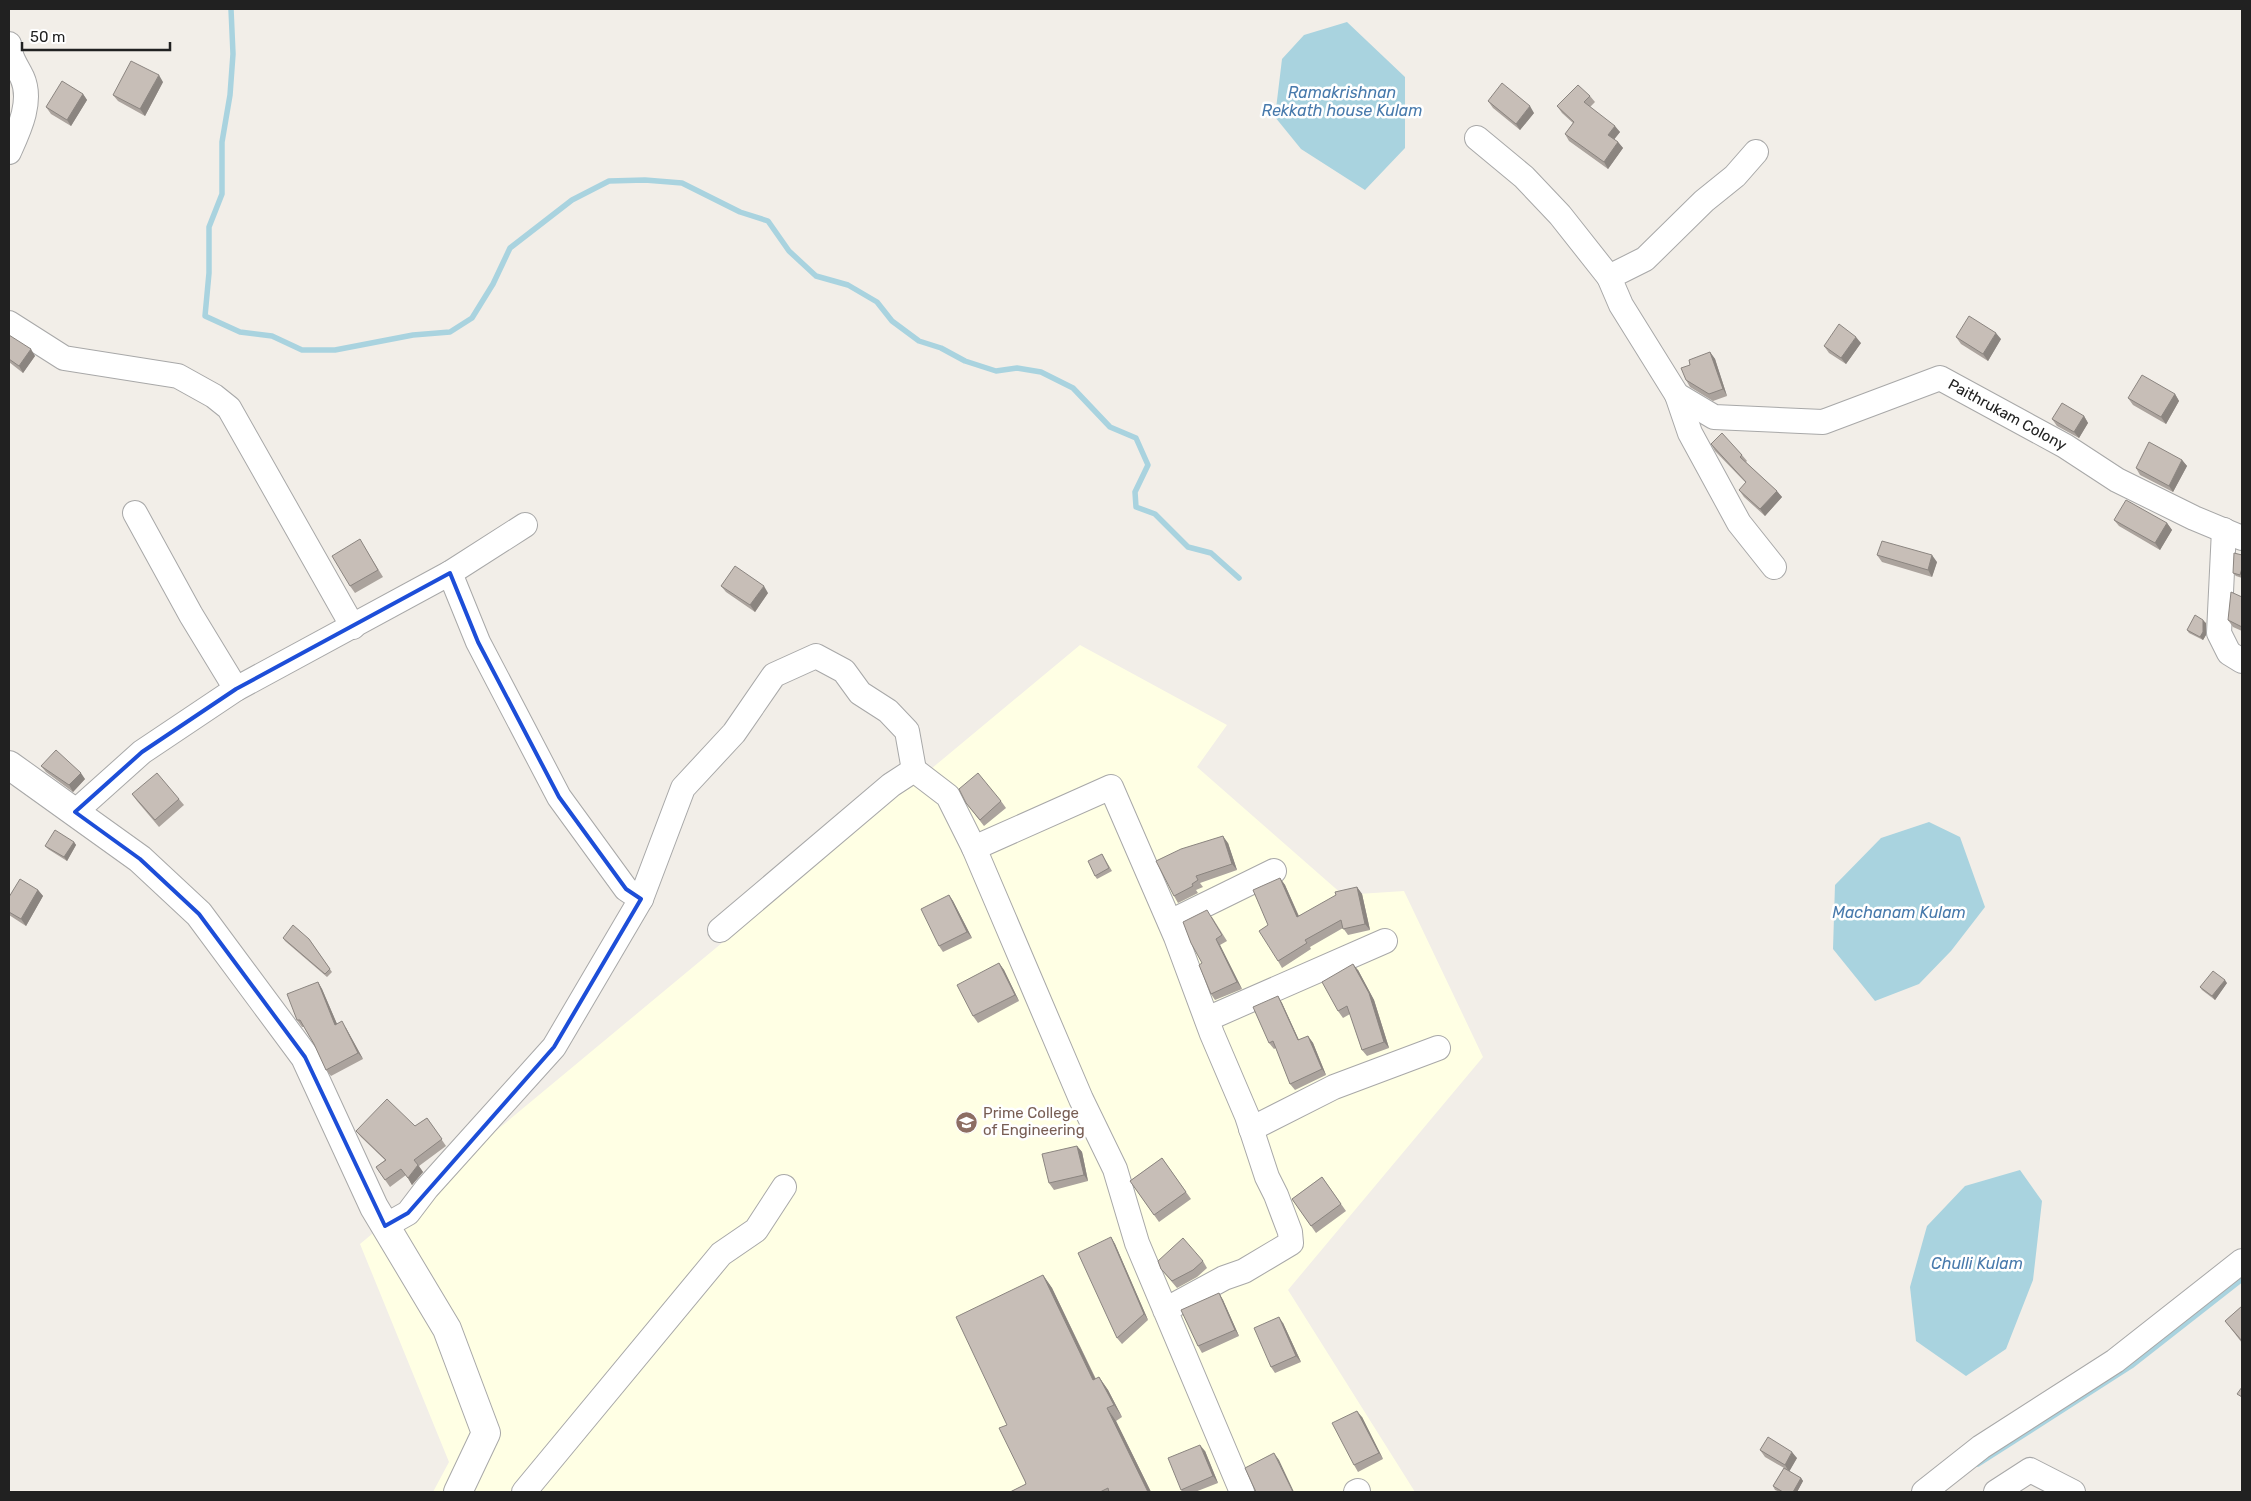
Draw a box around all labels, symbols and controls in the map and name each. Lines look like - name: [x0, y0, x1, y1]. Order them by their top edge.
- scale bar: [22, 20, 170, 52]
- text: 50 m: [30, 28, 65, 46]
- water label: Ramakrishnan Rekkath house Kulam: [1262, 83, 1422, 120]
- street label: Paithrukam Colony: [1945, 375, 2070, 454]
- water label: Machanam Kulam: [1832, 903, 1966, 922]
- place label: Prime College of Engineering: [983, 1104, 1085, 1139]
- school or university icon: Prime College of Engineering: [955, 1110, 979, 1134]
- water label: Chulli Kulam: [1931, 1254, 2023, 1273]

